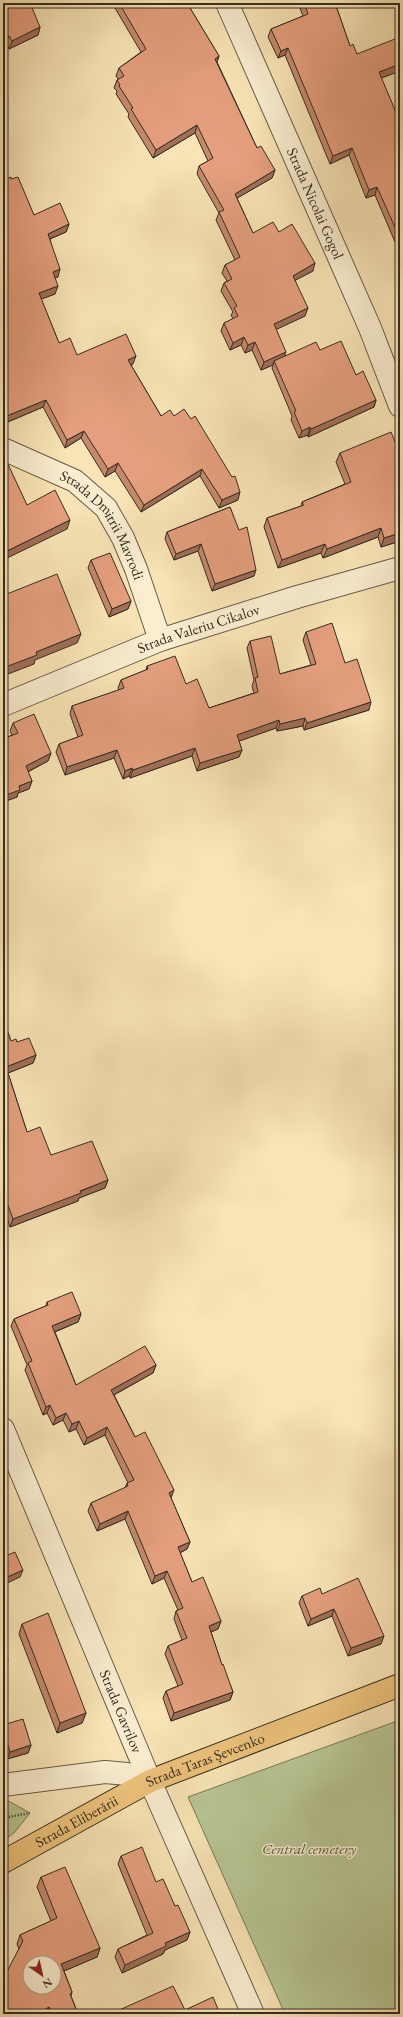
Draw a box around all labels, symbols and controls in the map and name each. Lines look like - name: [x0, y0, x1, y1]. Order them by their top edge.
- street label: Strada Nicolai Gogol: [283, 145, 349, 262]
- street label: Strada Dmitrii Mavrodi: [57, 466, 149, 582]
- street label: Strada Valeriu Cikalov: [134, 599, 262, 657]
- street label: Strada Gavrilov: [96, 1667, 147, 1756]
- street label: Strada Taras Șevcenko: [142, 1728, 267, 1791]
- street label: Strada Eliberării: [31, 1790, 122, 1852]
- park label: Central cemetery: [262, 1839, 356, 1858]
- north arrow: [22, 1955, 62, 1995]
- text: N: [40, 1975, 55, 1992]

